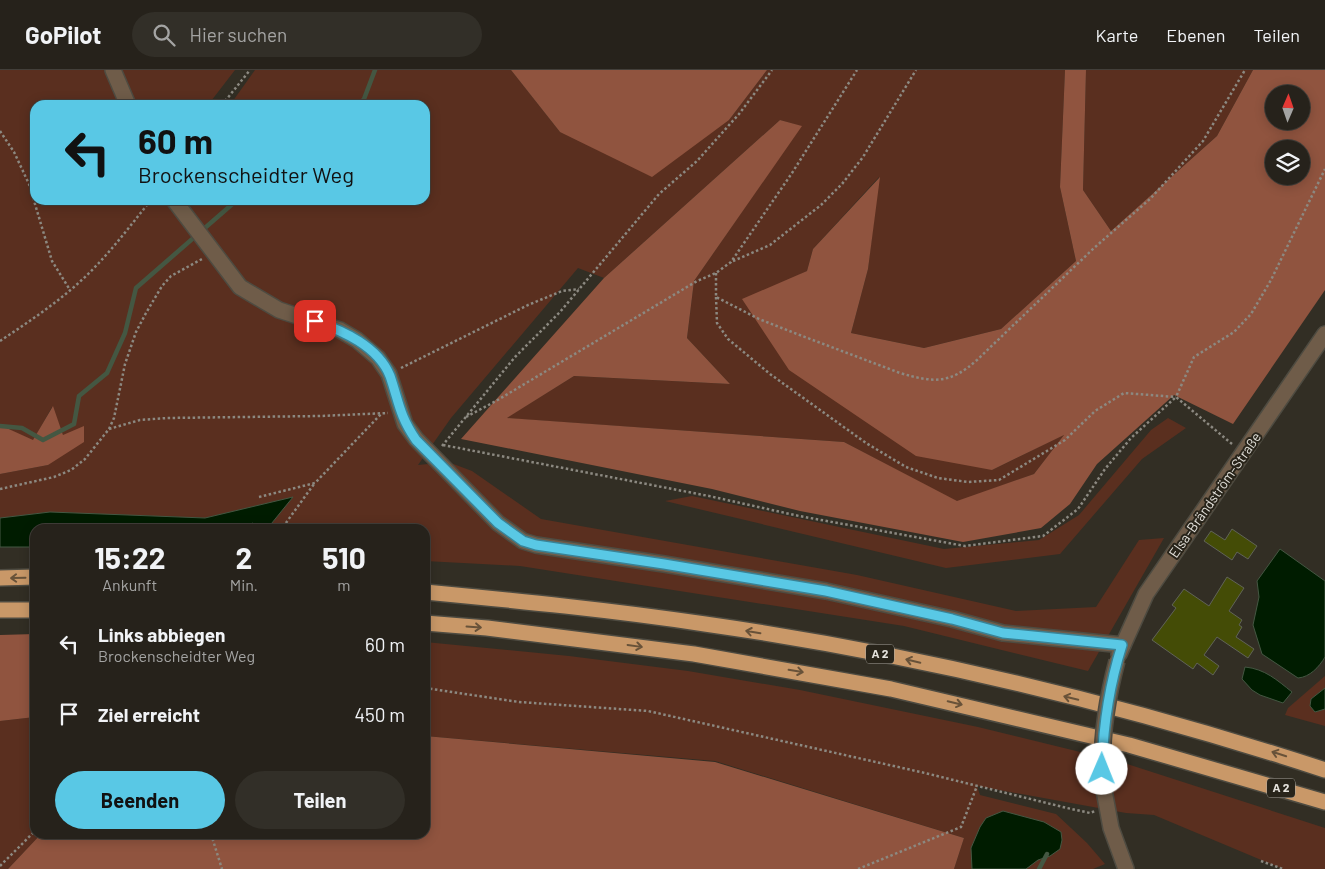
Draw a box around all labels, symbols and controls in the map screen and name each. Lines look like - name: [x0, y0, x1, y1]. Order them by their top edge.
- search box: [132, 12, 482, 57]
- text: GoPilot: [25, 20, 102, 49]
- icon: search: [150, 21, 178, 49]
- text: Hier suchen: [190, 23, 287, 46]
- text: Karte: [1095, 24, 1138, 46]
- text: Ebenen: [1166, 24, 1225, 46]
- text: Teilen: [1253, 24, 1300, 46]
- north arrow: [1265, 85, 1310, 130]
- map controls: [1265, 85, 1310, 185]
- text: 60 m: [138, 119, 213, 161]
- icon: left: [55, 120, 120, 185]
- button: layers: [1265, 140, 1310, 185]
- text: Brockenscheidter Weg: [138, 161, 354, 187]
- pin: [294, 300, 336, 342]
- icon: arrive: [301, 307, 329, 335]
- street label: Elsa-Brändström-Straße: [1165, 429, 1264, 561]
- text: 15:22: [94, 539, 166, 575]
- text: 2: [235, 539, 252, 575]
- text: 510: [322, 539, 366, 575]
- one-way arrow: [10, 573, 26, 582]
- text: Ankunft: [102, 575, 157, 594]
- text: Min.: [230, 575, 258, 594]
- text: m: [337, 575, 351, 594]
- one-way arrow: [465, 622, 481, 632]
- text: Links abbiegen: [98, 623, 225, 646]
- one-way arrow: [746, 626, 762, 636]
- icon: left: [55, 630, 83, 658]
- text: 60 m: [365, 633, 405, 656]
- one-way arrow: [627, 641, 643, 651]
- road number: A 2: [866, 644, 894, 664]
- text: Brockenscheidter Weg: [98, 646, 255, 665]
- one-way arrow: [905, 656, 921, 665]
- one-way arrow: [787, 666, 803, 676]
- one-way arrow: [1064, 693, 1080, 702]
- one-way arrow: [946, 699, 962, 708]
- icon: arrive: [55, 700, 83, 728]
- text: Ziel erreicht: [98, 703, 200, 726]
- text: 450 m: [355, 703, 405, 726]
- position arrow: [1075, 742, 1127, 794]
- one-way arrow: [1271, 749, 1287, 759]
- button: Beenden: [55, 771, 225, 829]
- button: Teilen: [235, 771, 405, 829]
- road number: A 2: [1267, 778, 1295, 798]

